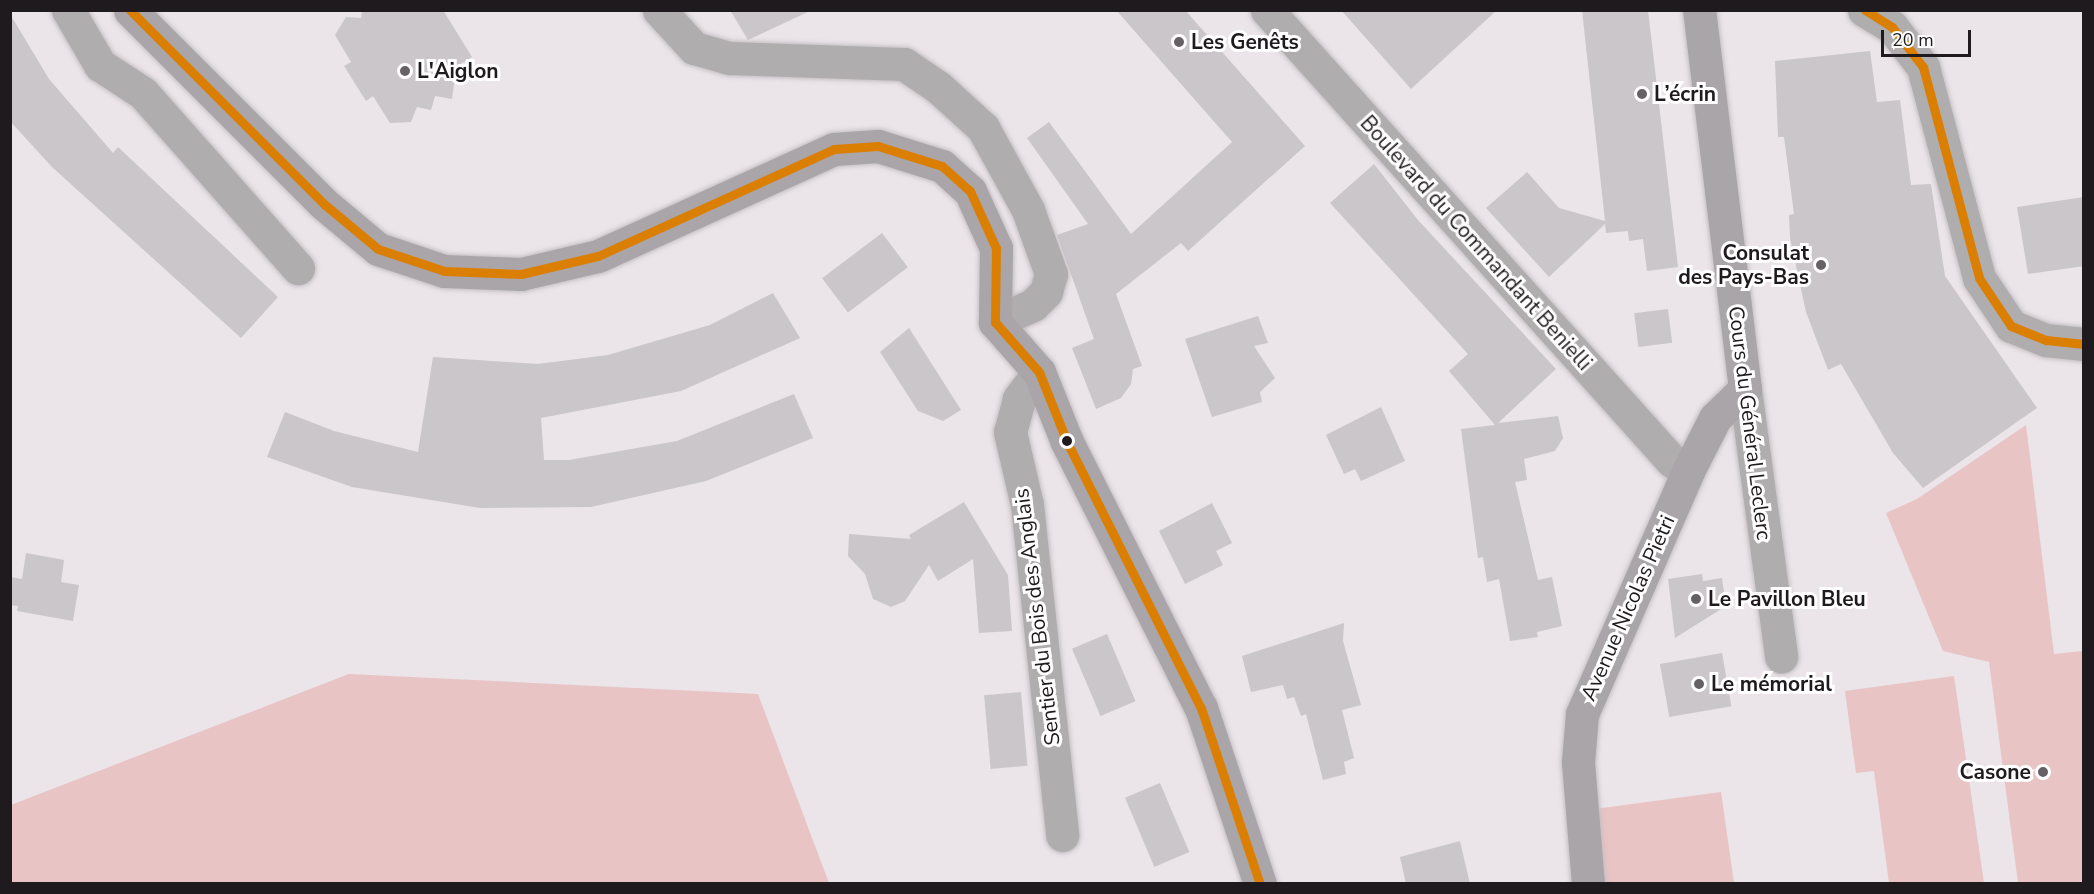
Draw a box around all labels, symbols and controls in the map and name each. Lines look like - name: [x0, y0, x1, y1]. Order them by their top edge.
- scale bar: [1884, 18, 1974, 56]
- text: 20 m: [1892, 28, 1934, 52]
- place label: Les Genêts: [1191, 29, 1299, 55]
- marker: Les Genêts: [1172, 35, 1186, 49]
- place label: L'Aiglon: [417, 58, 499, 84]
- marker: L'Aiglon: [398, 64, 412, 78]
- place label: L’écrin: [1654, 81, 1716, 107]
- marker: L’écrin: [1635, 87, 1649, 101]
- street label: Boulevard du Commandant Benielli: [1355, 111, 1597, 375]
- place label: Consulat des Pays-Bas: [1678, 240, 1809, 290]
- marker: Consulat des Pays-Bas: [1814, 258, 1828, 272]
- street label: Cours du Général Leclerc: [1723, 305, 1777, 541]
- unlabelled marker: [1061, 435, 1073, 447]
- street label: Sentier du Bois des Anglais: [1009, 487, 1065, 747]
- street label: Avenue Nicolas Pietri: [1576, 511, 1680, 705]
- place label: Le Pavillon Bleu: [1708, 586, 1866, 612]
- marker: Le Pavillon Bleu: [1689, 592, 1703, 606]
- place label: Le mémorial: [1711, 671, 1832, 697]
- marker: Le mémorial: [1692, 677, 1706, 691]
- place label: Casone: [1960, 759, 2031, 785]
- marker: Casone: [2036, 765, 2050, 779]

